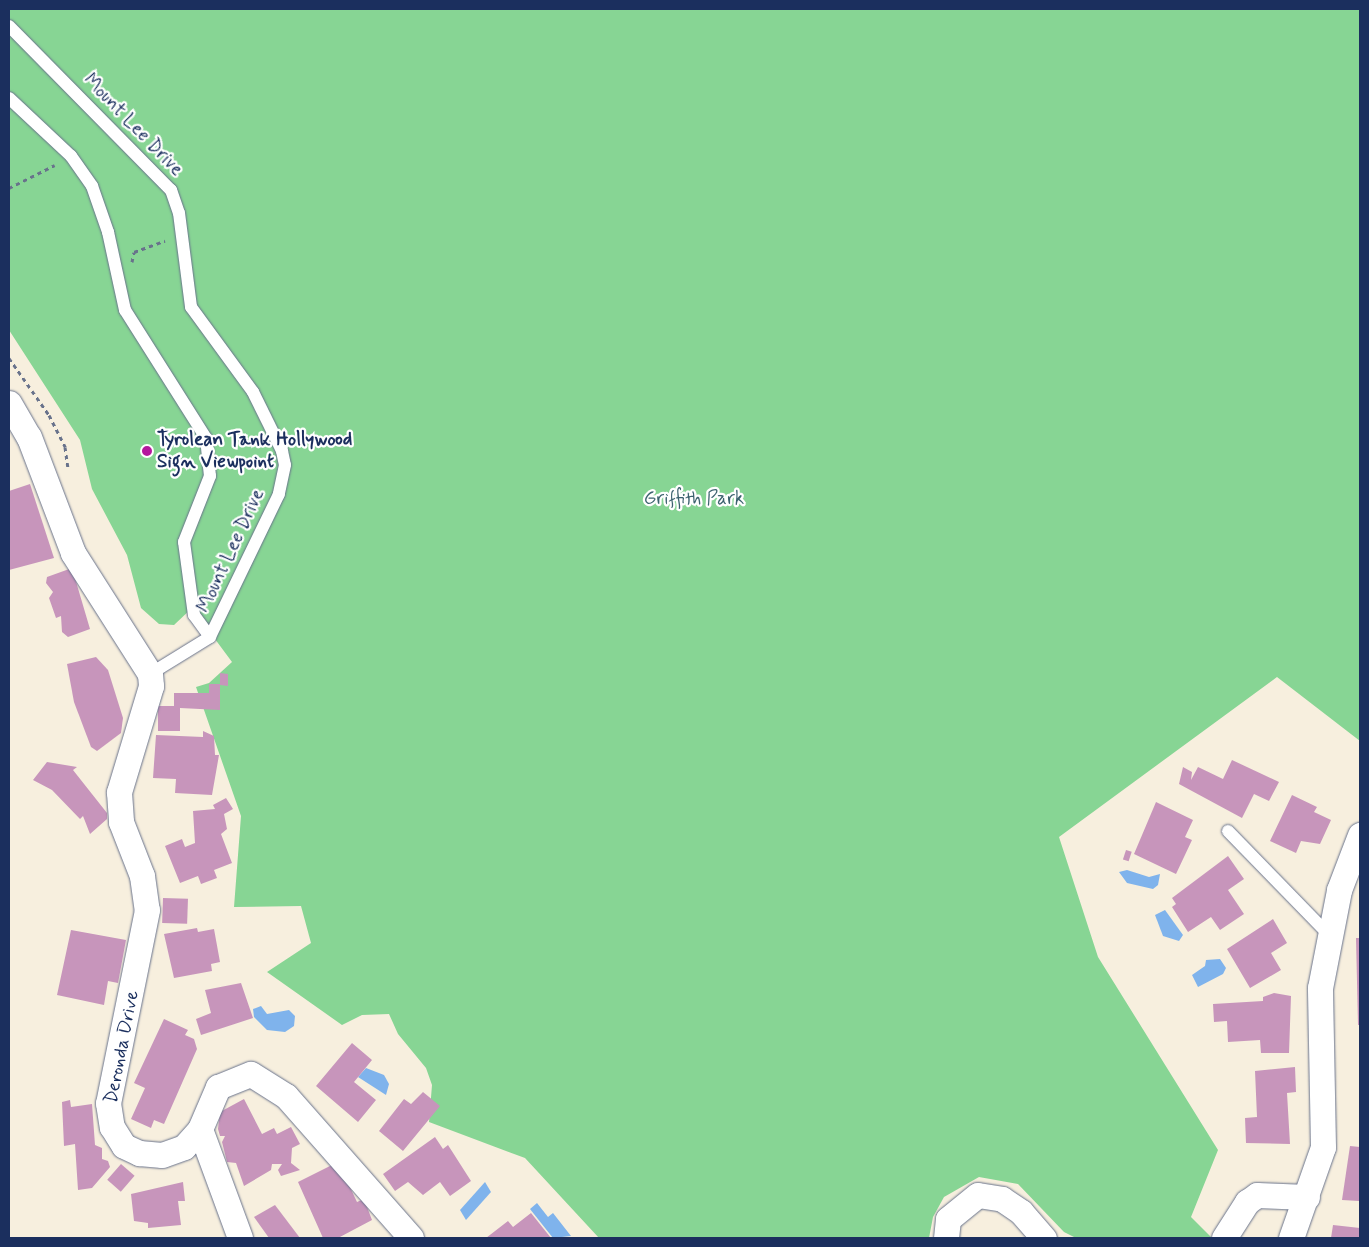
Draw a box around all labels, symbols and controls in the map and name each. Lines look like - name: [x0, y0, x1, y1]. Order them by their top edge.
- street label: Mount Lee Drive: [79, 69, 187, 181]
- place label: Tyrolean Tank Hollywood Sign Viewpoint: [157, 429, 347, 473]
- marker: Tyrolean Tank Hollywood Sign Viewpoint: [141, 445, 153, 457]
- street label: Mount Lee Drive: [193, 486, 269, 616]
- park label: Griffith Park: [644, 488, 744, 510]
- street label: Deronda Drive: [100, 990, 144, 1104]

